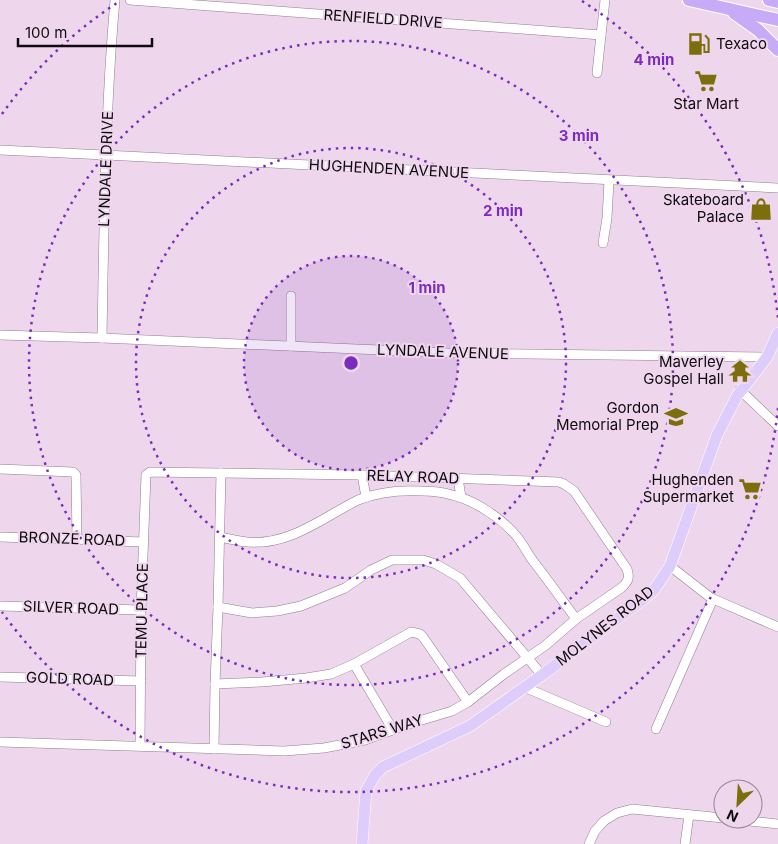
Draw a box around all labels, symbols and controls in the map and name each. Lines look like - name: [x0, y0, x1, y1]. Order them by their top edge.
- street label: RENFIELD DRIVE: [323, 5, 443, 32]
- scale bar: [18, 15, 151, 47]
- text: 100 m: [25, 23, 67, 42]
- fuel station icon: Texaco: [686, 31, 712, 57]
- place label: Texaco: [716, 34, 767, 53]
- text: 4 min: [634, 50, 674, 69]
- supermarket icon: Star Mart: [693, 68, 719, 94]
- place label: Star Mart: [673, 94, 739, 113]
- street label: LYNDALE DRIVE: [94, 111, 117, 227]
- text: 3 min: [559, 126, 599, 145]
- street label: HUGHENDEN AVENUE: [308, 155, 470, 182]
- place label: Skateboard Palace: [663, 190, 744, 226]
- shop icon: Skateboard Palace: [748, 196, 774, 222]
- text: 2 min: [483, 201, 523, 220]
- text: 1 min: [408, 278, 446, 297]
- street label: LYNDALE AVENUE: [377, 340, 509, 363]
- place label: Maverley Gospel Hall: [643, 352, 725, 388]
- centre of rings: [342, 354, 360, 372]
- temple icon: Maverley Gospel Hall: [727, 358, 753, 384]
- place label: Gordon Memorial Prep: [556, 398, 659, 434]
- school or university icon: Gordon Memorial Prep: [663, 404, 689, 430]
- street label: RELAY ROAD: [366, 465, 460, 488]
- place label: Hughenden Supermarket: [643, 470, 734, 506]
- supermarket icon: Hughenden Supermarket: [737, 476, 763, 502]
- street label: BRONZE ROAD: [18, 527, 126, 550]
- street label: TEMU PLACE: [131, 563, 152, 659]
- street label: MOLYNES ROAD: [552, 581, 657, 670]
- street label: SILVER ROAD: [23, 596, 119, 619]
- street label: GOLD ROAD: [26, 667, 114, 690]
- street label: STARS WAY: [338, 710, 425, 753]
- north arrow: [713, 779, 763, 829]
- text: N: [724, 806, 741, 826]

